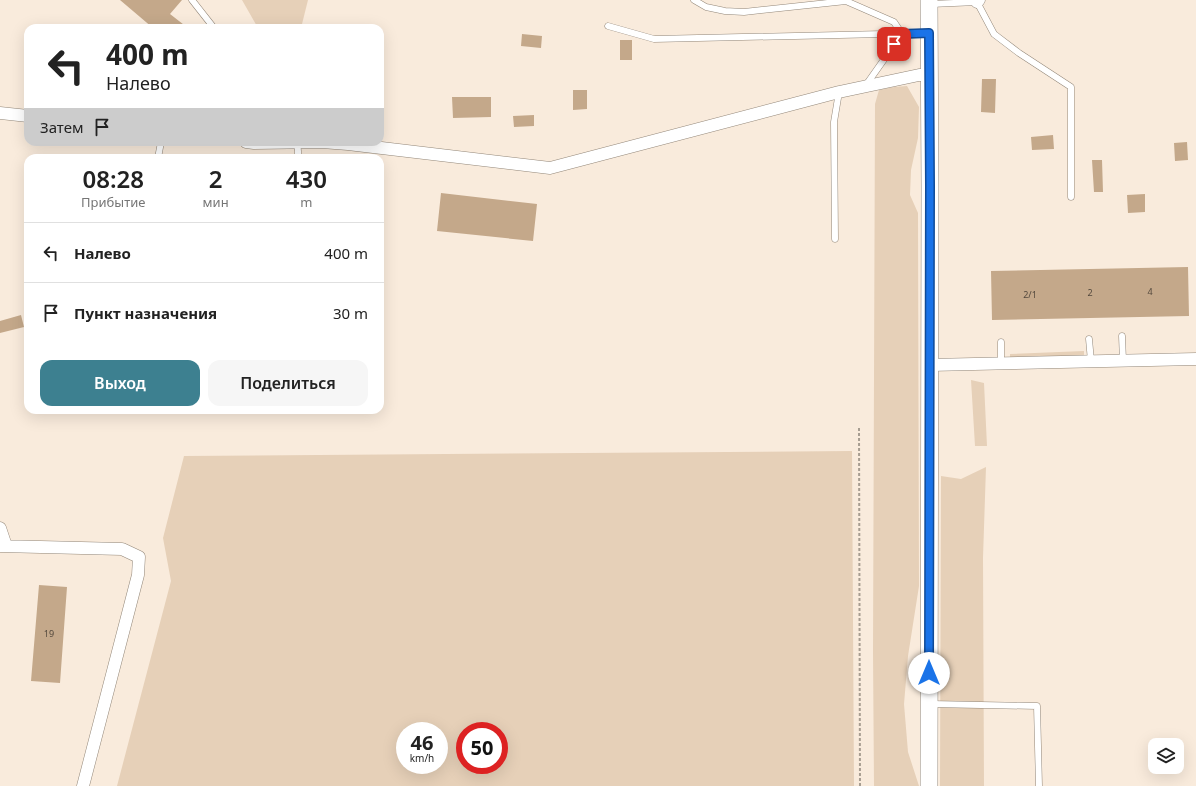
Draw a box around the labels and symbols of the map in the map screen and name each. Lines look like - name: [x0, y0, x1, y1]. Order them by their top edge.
- pin: [877, 27, 911, 61]
- house number: 4: [1147, 285, 1153, 298]
- house number: 2: [1087, 286, 1093, 299]
- house number: 2/1: [1023, 288, 1037, 301]
- house number: 19: [44, 627, 54, 640]
- position arrow: [908, 652, 950, 694]
- speed limit sign: 50: [456, 722, 508, 774]

